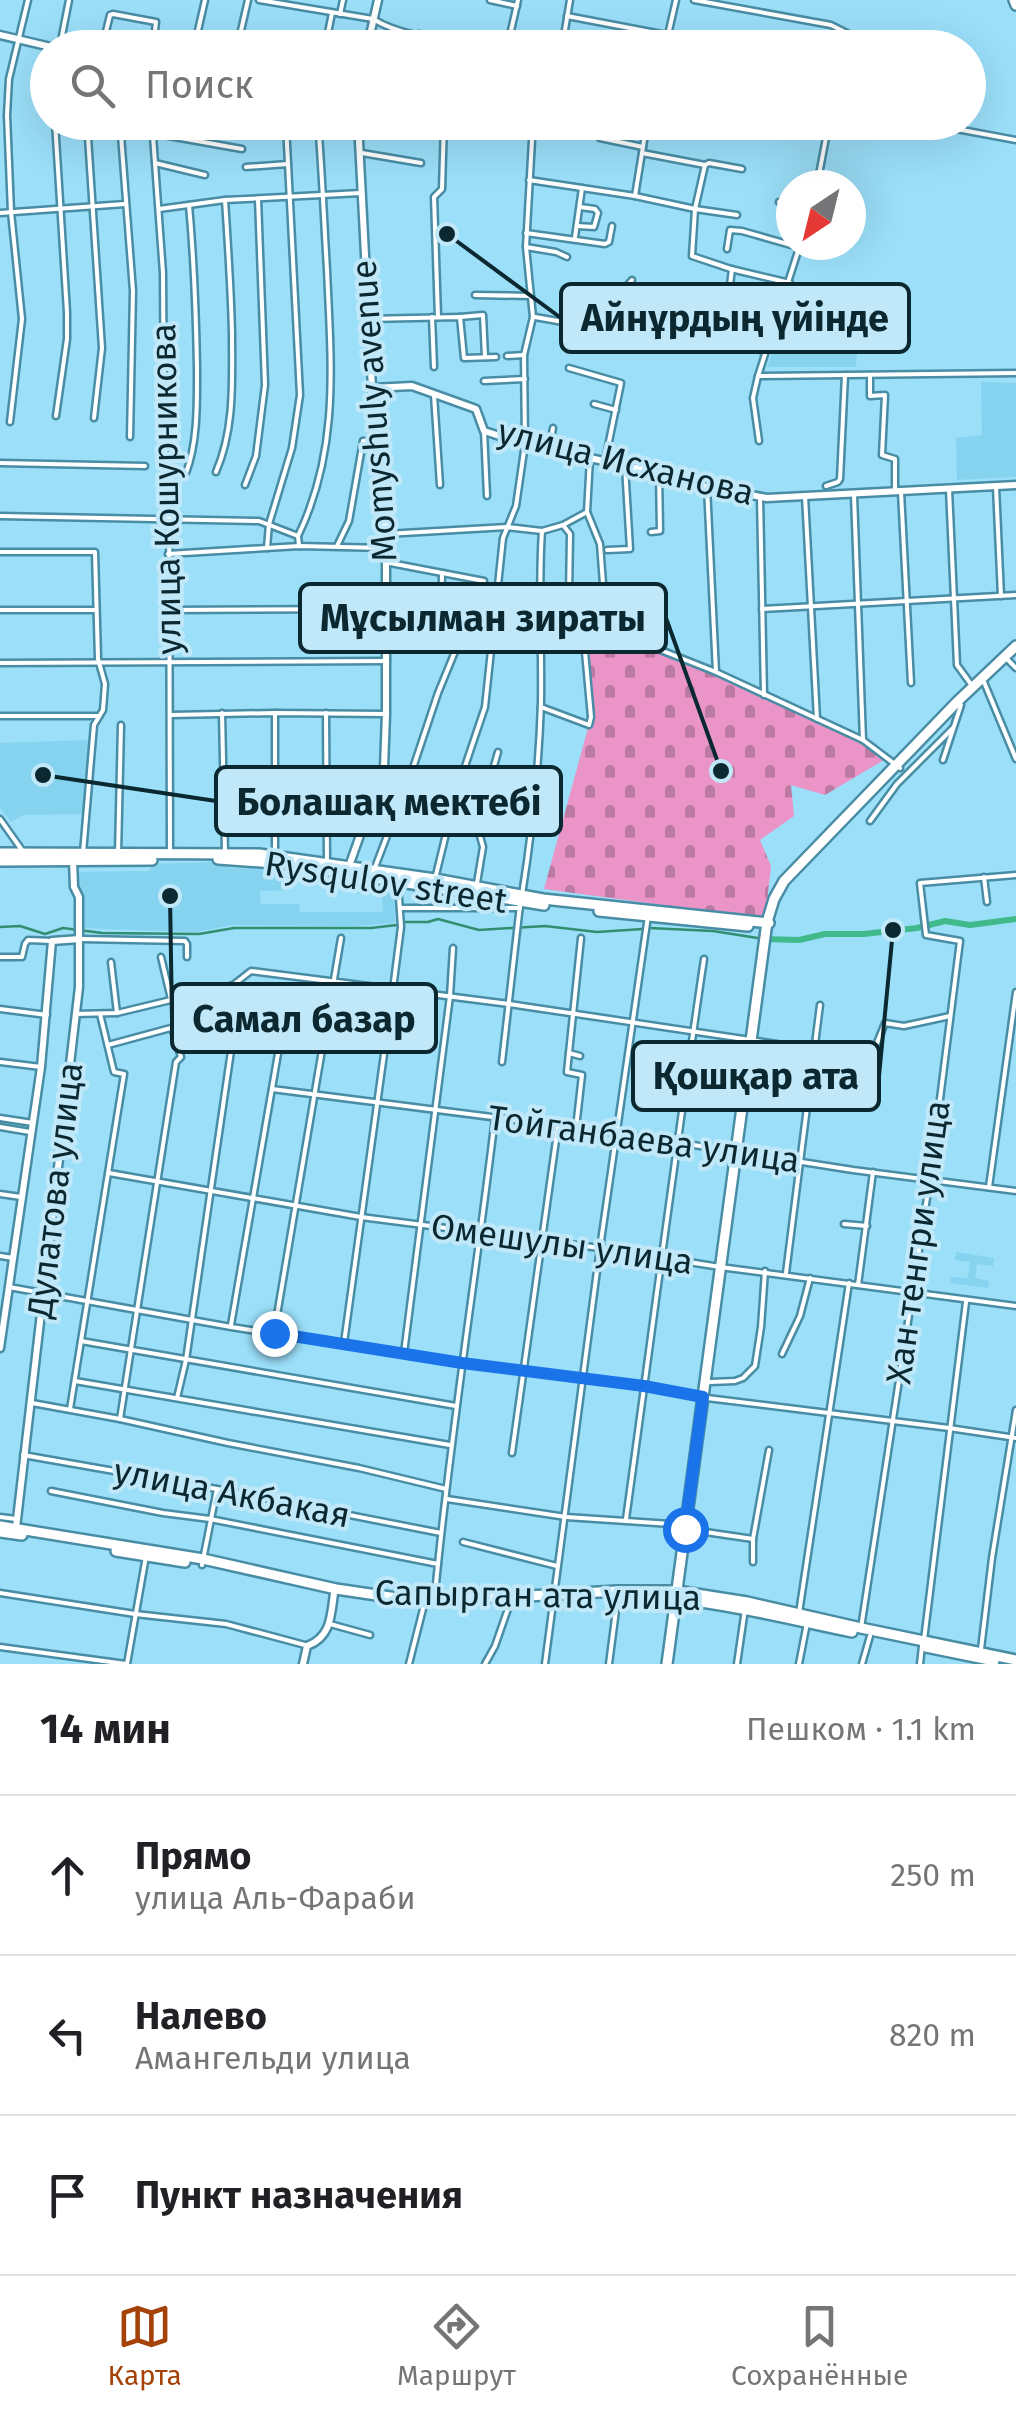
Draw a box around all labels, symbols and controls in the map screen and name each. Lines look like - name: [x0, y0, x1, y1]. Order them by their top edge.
- search box: [30, 30, 986, 140]
- icon: search: [65, 58, 120, 113]
- text: Поиск: [145, 62, 254, 108]
- north arrow: [776, 170, 866, 260]
- street label: Momyshuly avenue: [342, 259, 406, 563]
- callout: Айнұрдың үйінде: [561, 284, 909, 352]
- text: Айнұрдың үйінде: [580, 295, 889, 341]
- street label: улица Кошурникова: [142, 323, 190, 655]
- street label: улица Исханова: [494, 410, 758, 514]
- callout: Мұсылман зираты: [300, 584, 666, 652]
- text: Мұсылман зираты: [320, 595, 646, 641]
- callout: Болашақ мектебі: [216, 767, 561, 835]
- text: Болашақ мектебі: [236, 779, 542, 825]
- street label: Rysqulov street: [262, 842, 511, 922]
- callout: Самал базар: [172, 984, 436, 1052]
- text: Самал базар: [192, 996, 416, 1042]
- callout: Қошқар ата: [633, 1042, 879, 1110]
- text: Қошқар ата: [653, 1053, 859, 1099]
- street label: Дулатова улица: [18, 1060, 92, 1321]
- street label: Тойганбаева улица: [485, 1096, 803, 1182]
- street label: Хан тенгри улица: [877, 1097, 959, 1387]
- street label: Омешулы улица: [428, 1205, 696, 1283]
- route end: [252, 1311, 298, 1357]
- street label: улица Акбакая: [110, 1450, 354, 1536]
- route start: [663, 1507, 709, 1553]
- street label: Сапырган ата улица: [374, 1571, 702, 1619]
- text: 14 мин: [40, 1704, 171, 1754]
- text: Пешком · 1.1 km: [746, 1710, 976, 1748]
- text: Прямо: [135, 1833, 251, 1879]
- icon: ahead: [40, 1848, 95, 1903]
- text: 250 m: [890, 1856, 976, 1894]
- text: улица Аль-Фараби: [135, 1879, 416, 1917]
- text: Налево: [135, 1993, 267, 2039]
- icon: left: [40, 2008, 95, 2063]
- text: 820 m: [889, 2016, 976, 2054]
- text: Амангельди улица: [135, 2039, 411, 2077]
- icon: arrive: [40, 2168, 95, 2223]
- text: Пункт назначения: [135, 2172, 463, 2218]
- tab: Карта: [108, 2299, 182, 2392]
- tab: Маршрут: [397, 2299, 516, 2392]
- tab: Сохранённые: [731, 2299, 908, 2392]

